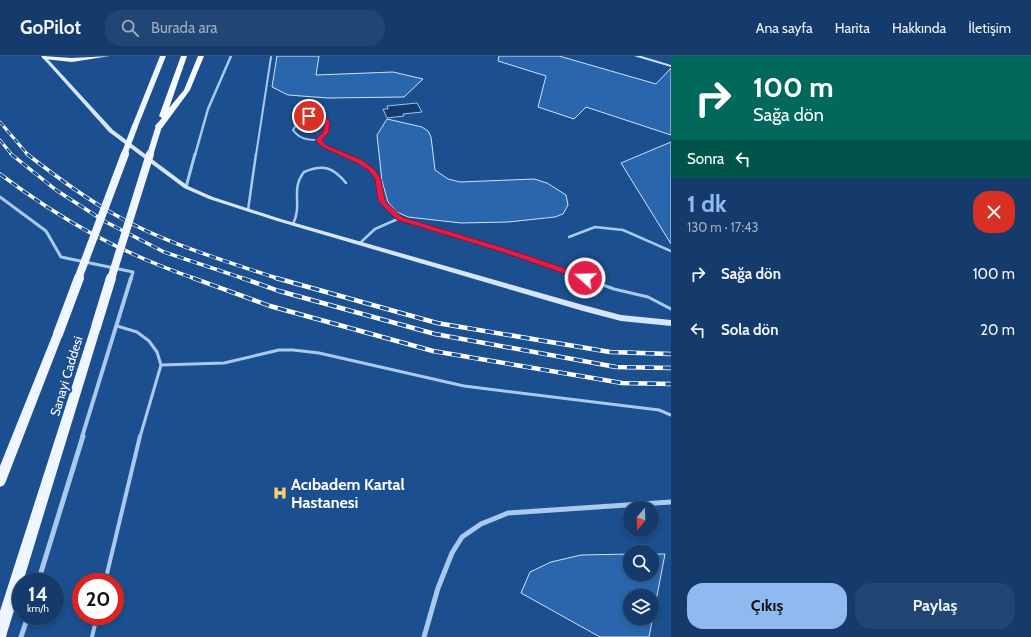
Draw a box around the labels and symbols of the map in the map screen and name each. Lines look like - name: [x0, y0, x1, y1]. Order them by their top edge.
- pin: [292, 99, 326, 133]
- position arrow: [564, 257, 606, 299]
- street label: Sanayi Caddesi: [46, 334, 86, 418]
- place label: Acıbadem Kartal Hastanesi: [291, 475, 405, 512]
- hospital icon: Acıbadem Kartal Hastanesi: [272, 485, 288, 501]
- north arrow: [623, 501, 659, 537]
- speed limit sign: 20: [72, 573, 124, 625]

